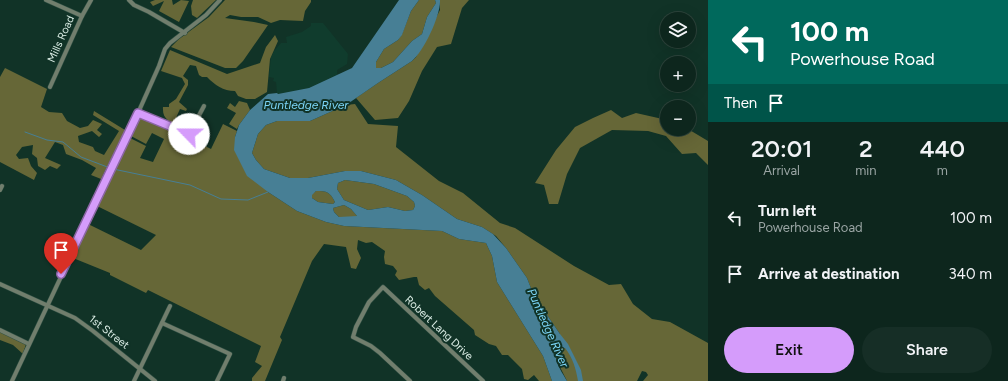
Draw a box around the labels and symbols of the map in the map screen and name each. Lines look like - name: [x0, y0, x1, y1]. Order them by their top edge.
- street label: Mills Road: [45, 14, 77, 64]
- water label: Puntledge River: [264, 98, 349, 112]
- position arrow: [168, 113, 210, 155]
- pin: [44, 233, 78, 274]
- water label: Puntledge River: [524, 286, 572, 370]
- street label: Robert Lang Drive: [402, 293, 476, 363]
- street label: 1st Street: [86, 312, 132, 352]

